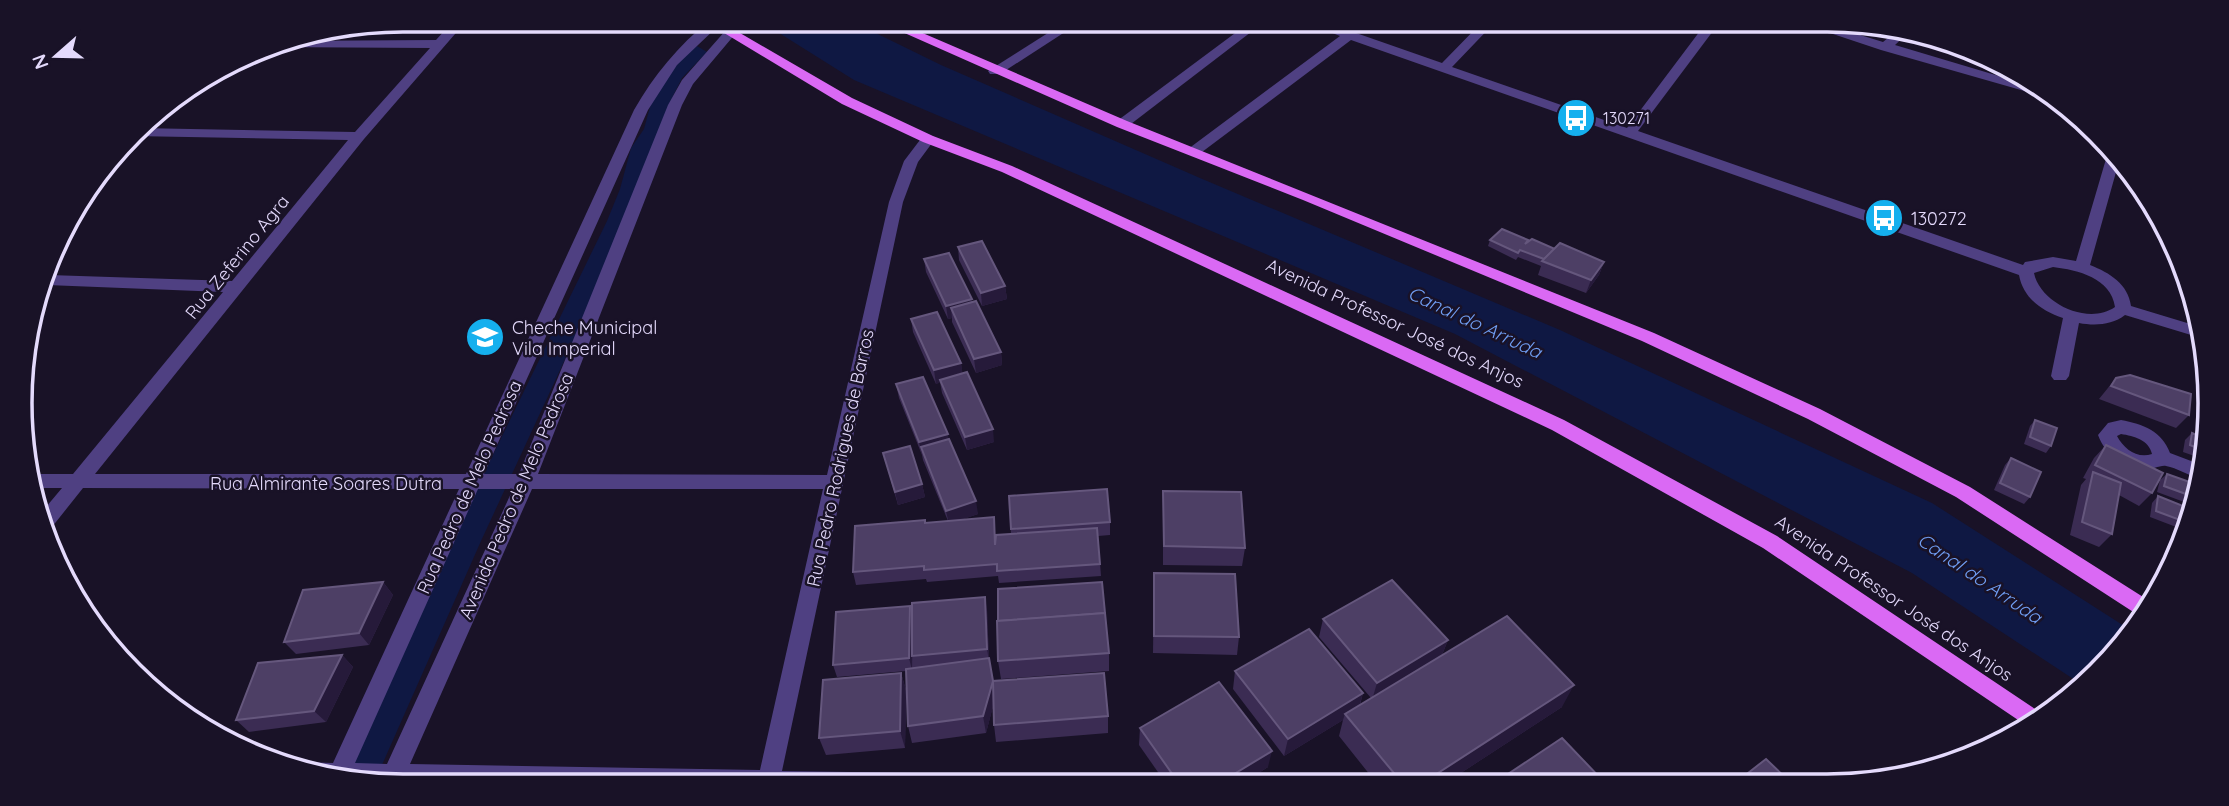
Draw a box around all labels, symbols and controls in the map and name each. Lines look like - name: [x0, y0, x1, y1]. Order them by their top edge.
- north arrow: [21, 21, 91, 91]
- text: N: [26, 51, 54, 72]
- bus stop icon: 130271: [1555, 97, 1597, 139]
- place label: 130271: [1603, 108, 1650, 128]
- street label: Rua Zeferino Agra: [180, 190, 294, 324]
- bus stop icon: 130272: [1863, 197, 1905, 239]
- place label: 130272: [1911, 207, 1967, 230]
- street label: Avenida Professor José dos Anjos: [1263, 253, 1527, 393]
- water label: Canal do Arruda: [1404, 281, 1547, 364]
- school or university icon: Cheche Municipal Vila Imperial: [464, 316, 506, 358]
- place label: Cheche Municipal Vila Imperial: [512, 316, 657, 360]
- street label: Rua Pedro Rodrigues de Barros: [801, 327, 879, 589]
- street label: Avenida Pedro de Melo Pedrosa: [454, 370, 578, 622]
- street label: Rua Pedro de Melo Pedrosa: [411, 377, 527, 597]
- street label: Rua Almirante Soares Dutra: [210, 472, 442, 495]
- street label: Avenida Professor José dos Anjos: [1771, 510, 2017, 686]
- water label: Canal do Arruda: [1913, 528, 2048, 629]

